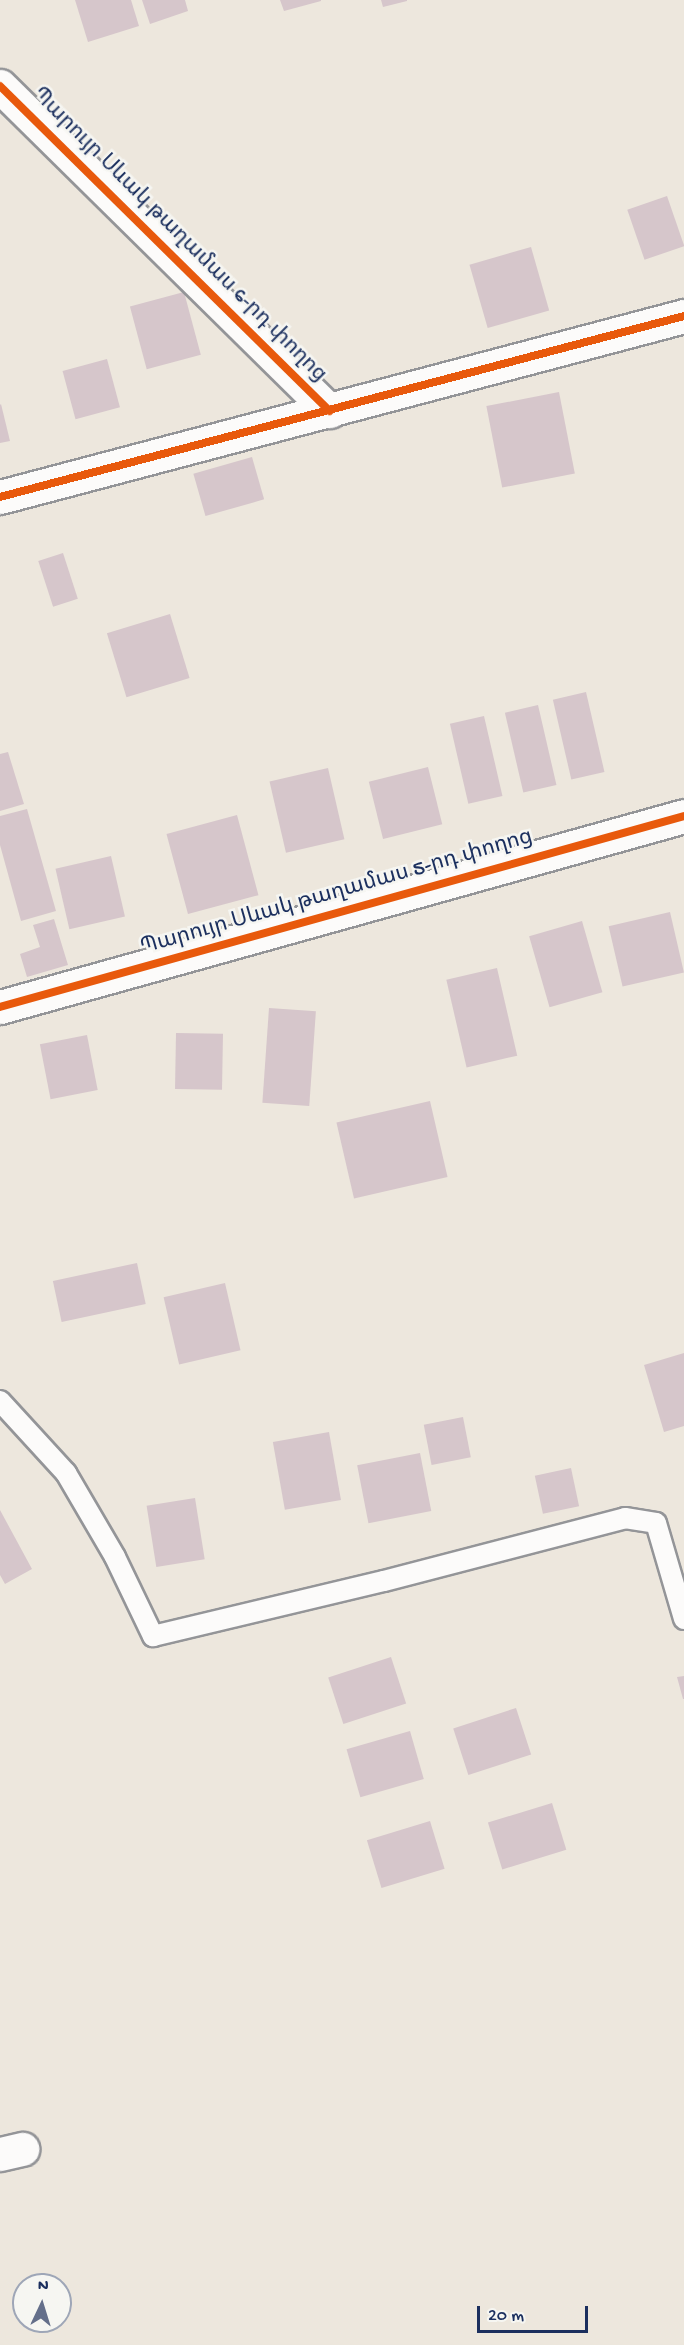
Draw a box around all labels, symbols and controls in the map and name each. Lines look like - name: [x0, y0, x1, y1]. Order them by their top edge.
- street label: Պարույր Սևակ թաղամաս 6-րդ փողոց: [25, 83, 331, 389]
- street label: Պարույր Սևակ թաղամաս 5-րդ փողոց: [138, 825, 536, 963]
- north arrow: [12, 2273, 72, 2333]
- text: N: [37, 2277, 49, 2296]
- scale bar: [480, 2294, 591, 2332]
- text: 20 m: [488, 2306, 524, 2327]

